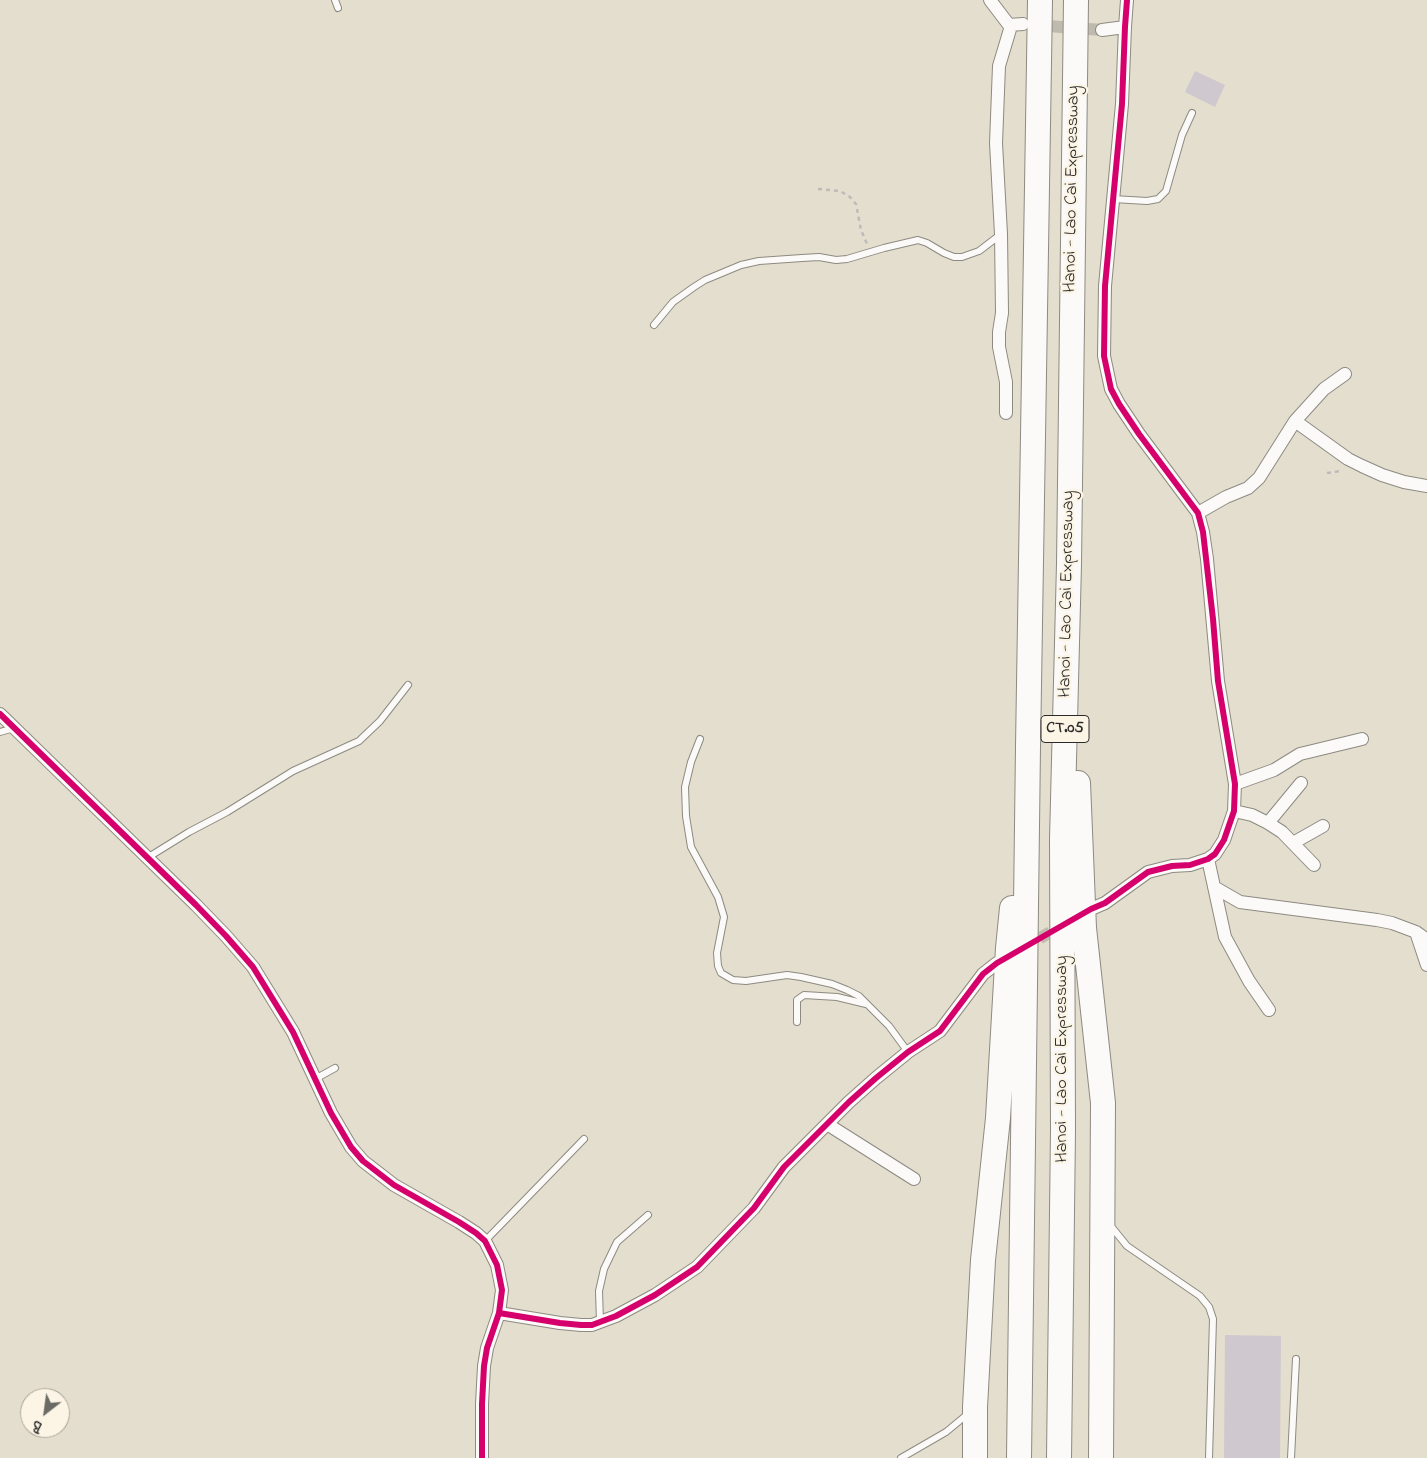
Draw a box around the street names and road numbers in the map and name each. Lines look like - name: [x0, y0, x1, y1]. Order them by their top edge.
- street label: Hanoi - Lao Cai Expressway: [1060, 85, 1086, 293]
- street label: Hanoi - Lao Cai Expressway: [1055, 490, 1081, 698]
- road number: CT.05: [1041, 716, 1089, 742]
- street label: Hanoi - Lao Cai Expressway: [1052, 955, 1074, 1163]

